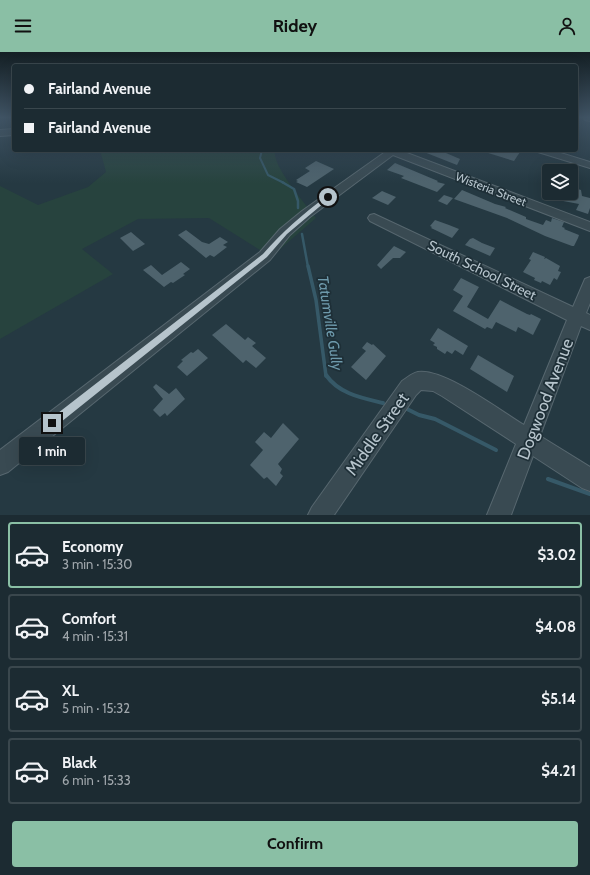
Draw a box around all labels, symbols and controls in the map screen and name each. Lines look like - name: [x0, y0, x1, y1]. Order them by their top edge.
- icon: menu: [12, 15, 34, 37]
- text: Ridey: [273, 15, 317, 37]
- icon: person: [556, 15, 578, 37]
- text: Fairland Avenue: [48, 80, 151, 98]
- text: Fairland Avenue: [48, 119, 151, 137]
- map controls: [542, 164, 578, 200]
- button: layers: [542, 164, 578, 200]
- street label: Wisteria Street: [453, 169, 529, 209]
- route start: [319, 188, 337, 206]
- street label: South School Street: [425, 236, 540, 304]
- water label: Tatumville Gully: [314, 274, 347, 373]
- street label: Dogwood Avenue: [513, 335, 577, 462]
- street label: Middle Street: [341, 389, 413, 479]
- route end: [43, 414, 61, 432]
- callout: 1 min: [19, 437, 85, 465]
- text: 1 min: [37, 443, 67, 459]
- icon: car: [14, 537, 50, 573]
- text: Economy: [62, 538, 123, 556]
- text: $3.02: [537, 546, 576, 564]
- text: 3 min · 15:30: [62, 556, 132, 572]
- icon: car: [14, 609, 50, 645]
- text: Comfort: [62, 610, 116, 628]
- text: $4.08: [535, 618, 576, 636]
- text: 4 min · 15:31: [62, 628, 128, 644]
- icon: car: [14, 681, 50, 717]
- text: XL: [62, 682, 79, 700]
- text: $5.14: [541, 690, 576, 708]
- text: 5 min · 15:32: [62, 700, 130, 716]
- icon: car: [14, 753, 50, 789]
- text: Black: [62, 754, 97, 772]
- text: $4.21: [541, 762, 576, 780]
- text: 6 min · 15:33: [62, 772, 131, 788]
- button: Confirm: [12, 821, 578, 867]

